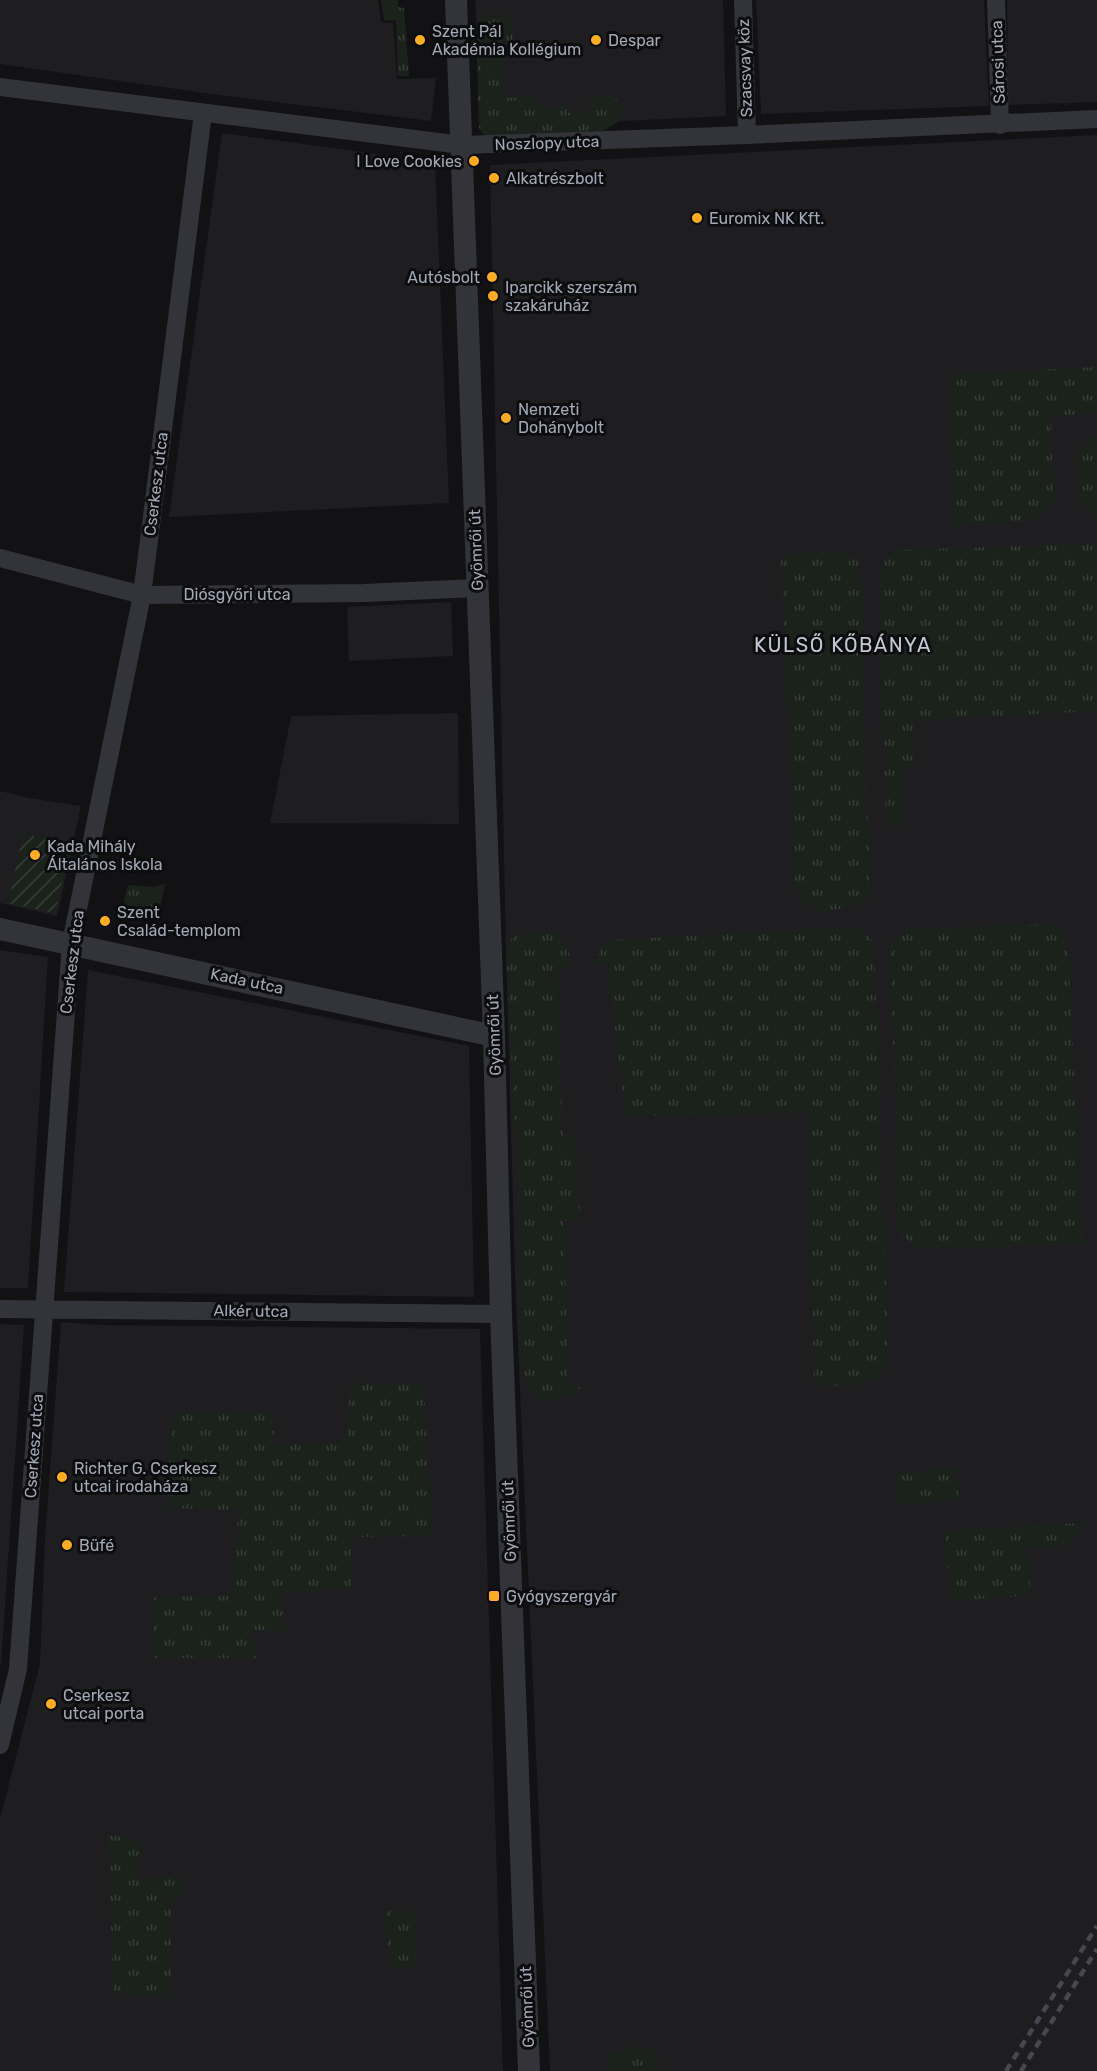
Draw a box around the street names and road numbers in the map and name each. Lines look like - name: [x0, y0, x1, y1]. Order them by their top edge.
- street label: Szacsvay köz: [734, 19, 756, 117]
- street label: Sárosi utca: [987, 20, 1009, 104]
- street label: Noszlopy utca: [494, 132, 600, 154]
- street label: Cserkesz utca: [140, 431, 172, 537]
- street label: Gyömrői út: [465, 509, 487, 591]
- street label: Diósgyőri utca: [184, 585, 290, 604]
- street label: Cserkesz utca: [56, 909, 88, 1015]
- street label: Kada utca: [209, 964, 285, 998]
- street label: Gyömrői út: [483, 994, 505, 1076]
- street label: Alkér utca: [214, 1301, 288, 1321]
- street label: Cserkesz utca: [21, 1393, 47, 1499]
- street label: Gyömrői út: [498, 1480, 520, 1562]
- street label: Gyömrői út: [516, 1966, 538, 2048]

